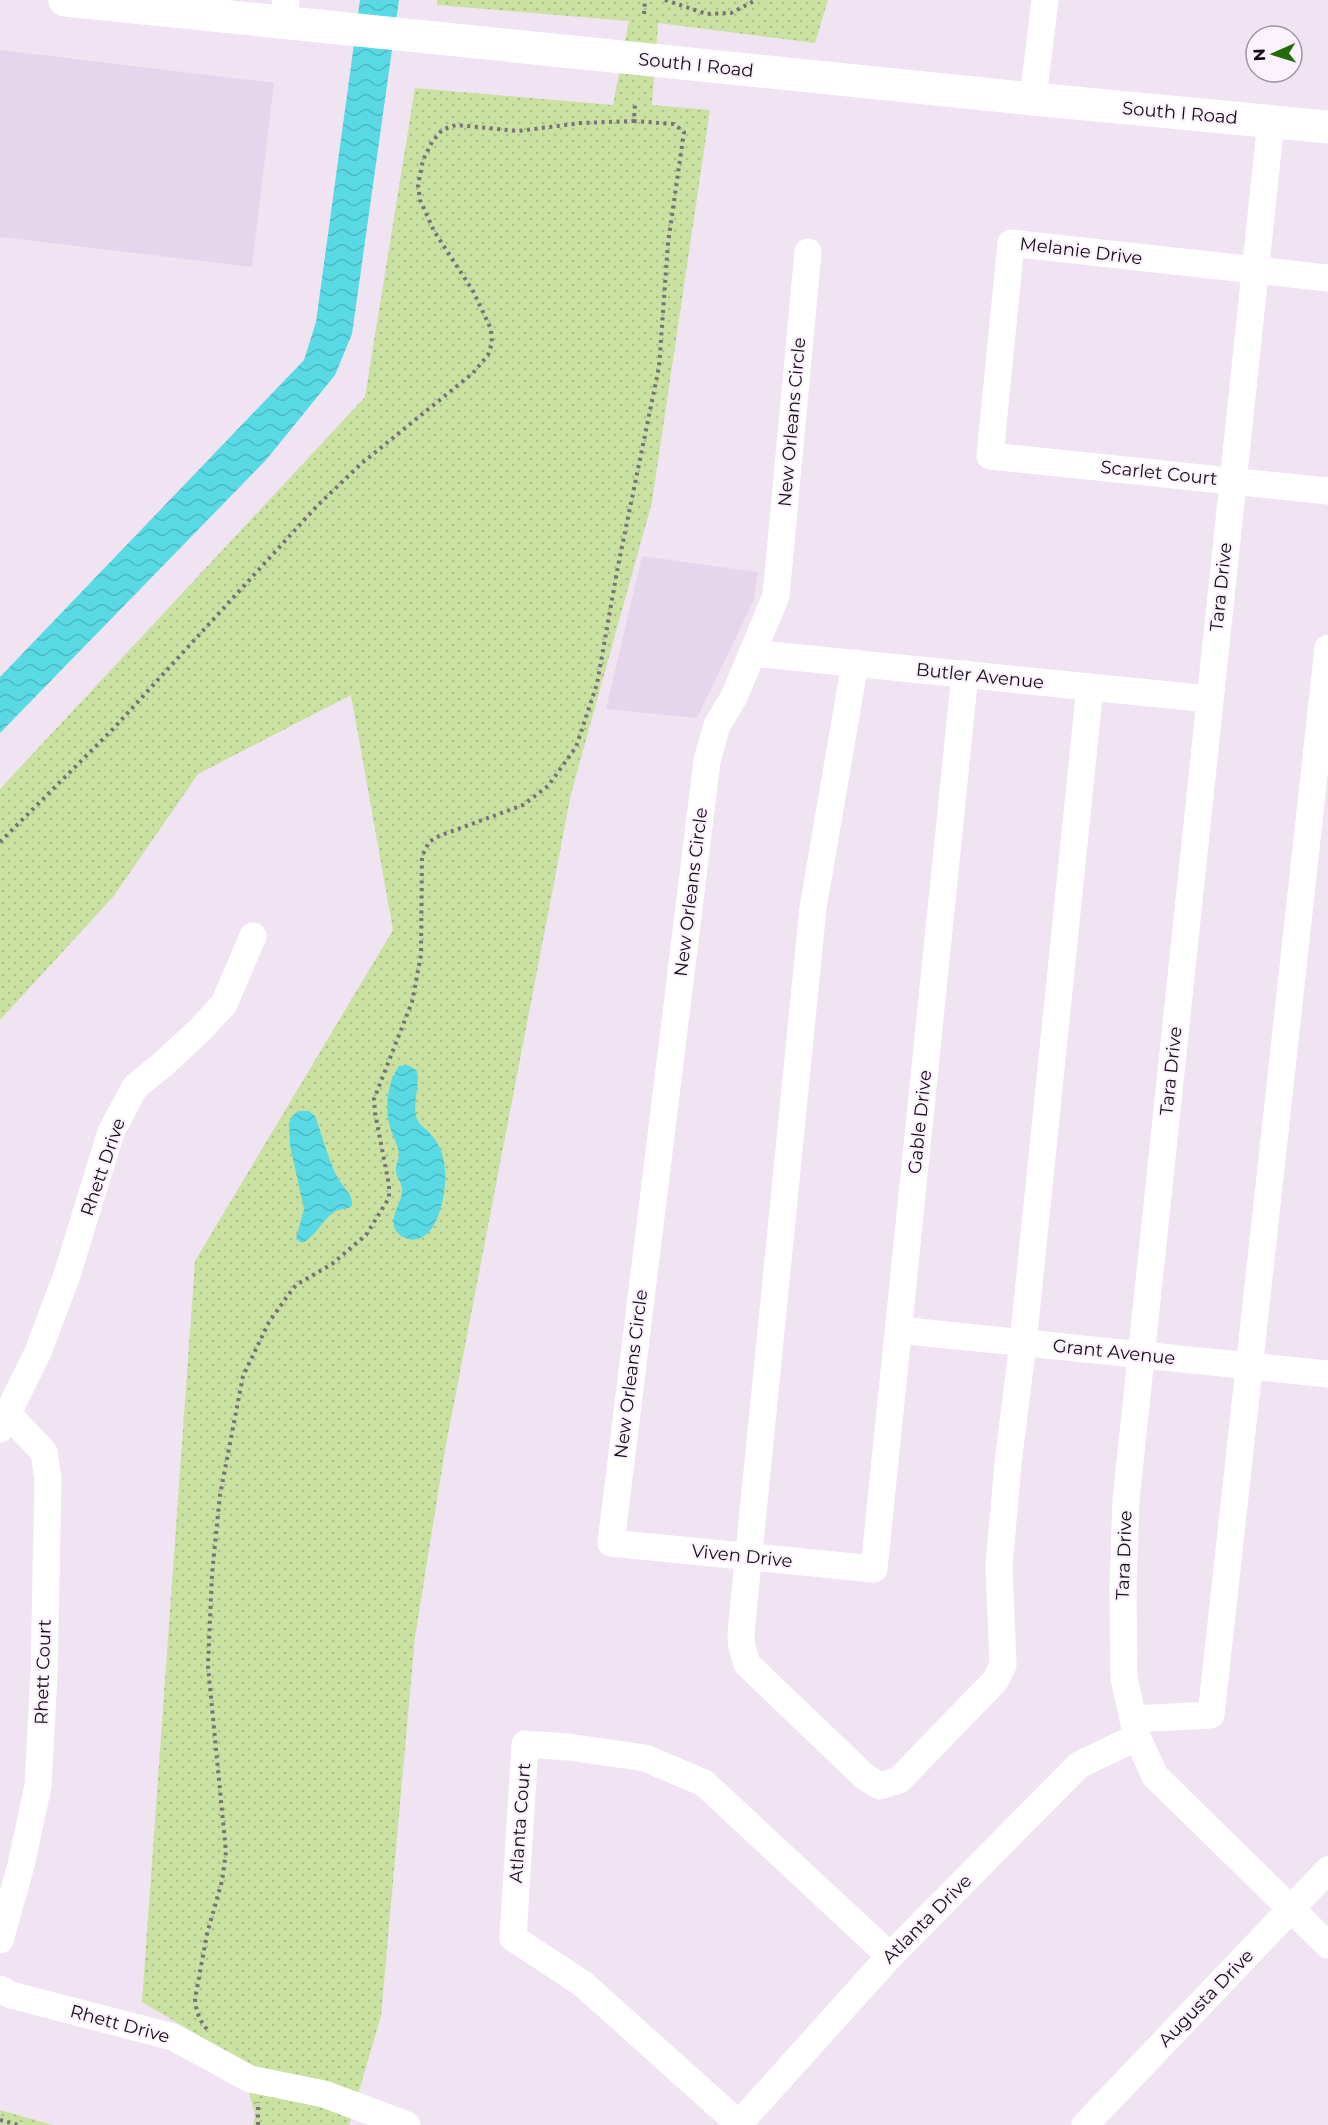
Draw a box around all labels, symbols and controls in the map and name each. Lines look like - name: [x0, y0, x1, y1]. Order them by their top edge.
- north arrow: [1244, 24, 1304, 84]
- street label: South I Road: [637, 48, 755, 82]
- text: N: [1250, 48, 1269, 62]
- street label: South I Road: [1121, 97, 1239, 129]
- street label: Melanie Drive: [1018, 233, 1144, 269]
- street label: New Orleans Circle: [774, 336, 810, 508]
- street label: Scarlet Court: [1100, 456, 1218, 490]
- street label: Tara Drive: [1205, 541, 1237, 633]
- street label: Butler Avenue: [915, 658, 1045, 694]
- street label: New Orleans Circle: [670, 806, 712, 978]
- street label: Tara Drive: [1155, 1025, 1187, 1117]
- street label: Gable Drive: [904, 1069, 936, 1175]
- street label: Rhett Drive: [76, 1115, 130, 1219]
- street label: New Orleans Circle: [610, 1288, 652, 1460]
- street label: Grant Avenue: [1052, 1335, 1177, 1369]
- street label: Tara Drive: [1111, 1510, 1137, 1600]
- street label: Viven Drive: [690, 1540, 794, 1572]
- street label: Rhett Court: [30, 1619, 56, 1725]
- street label: Atlanta Court: [505, 1762, 535, 1884]
- street label: Atlanta Drive: [878, 1870, 976, 1968]
- street label: Augusta Drive: [1154, 1944, 1258, 2051]
- street label: Rhett Drive: [68, 2000, 172, 2048]

